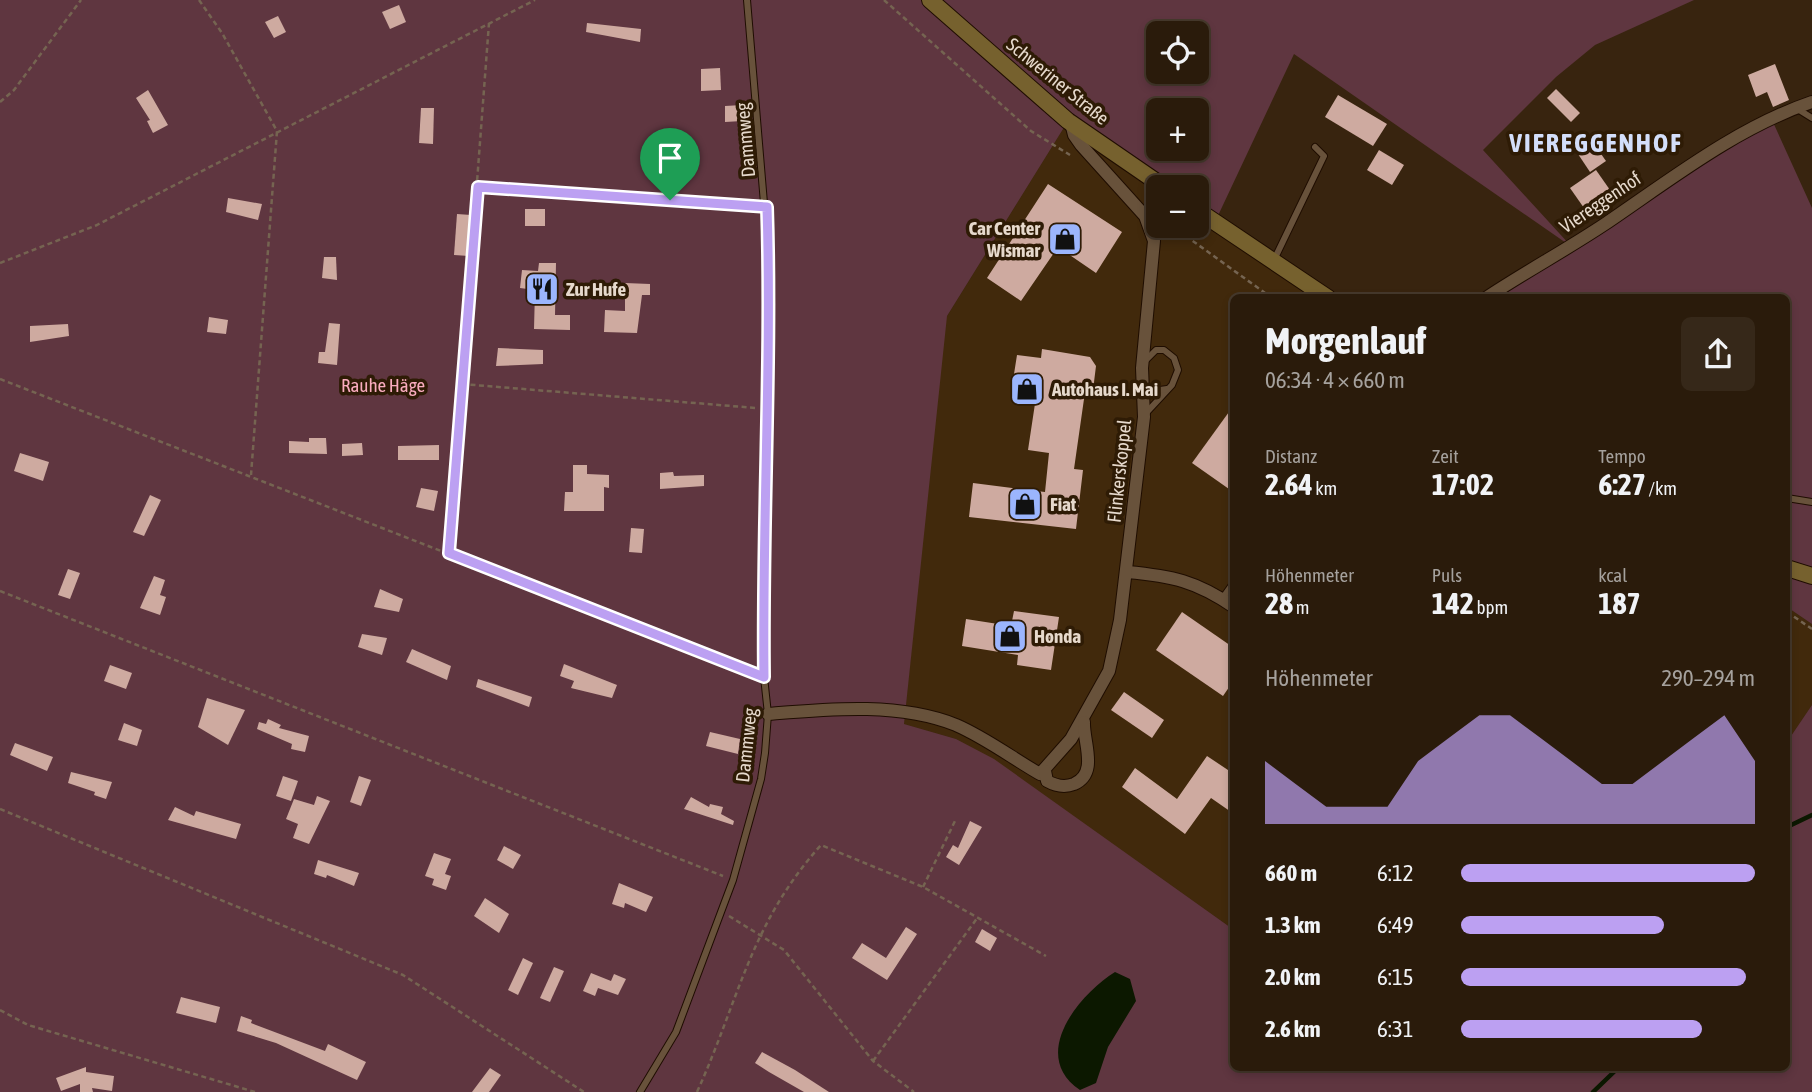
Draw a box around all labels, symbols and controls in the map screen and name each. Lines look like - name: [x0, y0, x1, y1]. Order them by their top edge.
- map controls: [1146, 21, 1209, 238]
- button: locate: [1146, 21, 1209, 84]
- street label: Schweriner Straße: [1002, 33, 1114, 129]
- button: +: [1146, 98, 1209, 161]
- street label: Dammweg: [731, 101, 759, 178]
- pin: [640, 128, 700, 200]
- district label: VIEREGGENHOF: [1508, 128, 1683, 158]
- icon: arrive: [651, 139, 689, 177]
- street label: Viereggenhof: [1555, 167, 1645, 237]
- button: −: [1146, 175, 1209, 238]
- place label: Car Center Wismar: [969, 217, 1040, 261]
- shop icon: Car Center Wismar: [1046, 220, 1084, 258]
- restaurant icon: Zur Hufe: [523, 270, 561, 308]
- place label: Zur Hufe: [566, 278, 626, 300]
- button: share: [1681, 317, 1755, 391]
- text: Morgenlauf: [1265, 319, 1426, 362]
- text: 06:34 · 4 × 660 m: [1265, 367, 1405, 393]
- shop icon: Autohaus I. Mai: [1008, 370, 1046, 408]
- park label: Rauhe Häge: [341, 374, 425, 396]
- place label: Autohaus I. Mai: [1051, 378, 1158, 400]
- street label: Flinkerskoppel: [1103, 418, 1135, 524]
- text: Distanz: [1265, 445, 1317, 467]
- text: Zeit: [1432, 445, 1459, 467]
- text: Tempo: [1598, 445, 1646, 467]
- text: 2.64: [1265, 467, 1313, 501]
- text: 17:02: [1432, 467, 1494, 501]
- text: 6:27: [1598, 467, 1646, 501]
- text: km: [1313, 477, 1337, 499]
- text: /km: [1646, 477, 1677, 499]
- shop icon: Fiat: [1006, 485, 1044, 523]
- place label: Fiat: [1050, 493, 1077, 515]
- text: Höhenmeter: [1265, 564, 1354, 586]
- text: Puls: [1432, 564, 1462, 586]
- text: kcal: [1598, 564, 1627, 586]
- text: 28: [1265, 586, 1293, 620]
- text: 142: [1432, 586, 1474, 620]
- text: 187: [1598, 586, 1641, 620]
- text: m: [1293, 596, 1310, 618]
- text: bpm: [1474, 596, 1508, 618]
- shop icon: Honda: [991, 617, 1029, 655]
- place label: Honda: [1034, 625, 1081, 647]
- text: Höhenmeter: [1265, 665, 1373, 691]
- text: 290–294 m: [1661, 665, 1755, 691]
- street label: Dammweg: [731, 706, 761, 783]
- text: 660 m: [1265, 860, 1317, 886]
- text: 6:12: [1377, 860, 1414, 886]
- text: 1.3 km: [1265, 912, 1321, 938]
- text: 6:49: [1377, 912, 1414, 938]
- text: 2.0 km: [1265, 964, 1321, 990]
- text: 6:15: [1377, 964, 1414, 990]
- text: 2.6 km: [1265, 1016, 1321, 1042]
- text: 6:31: [1377, 1016, 1414, 1042]

